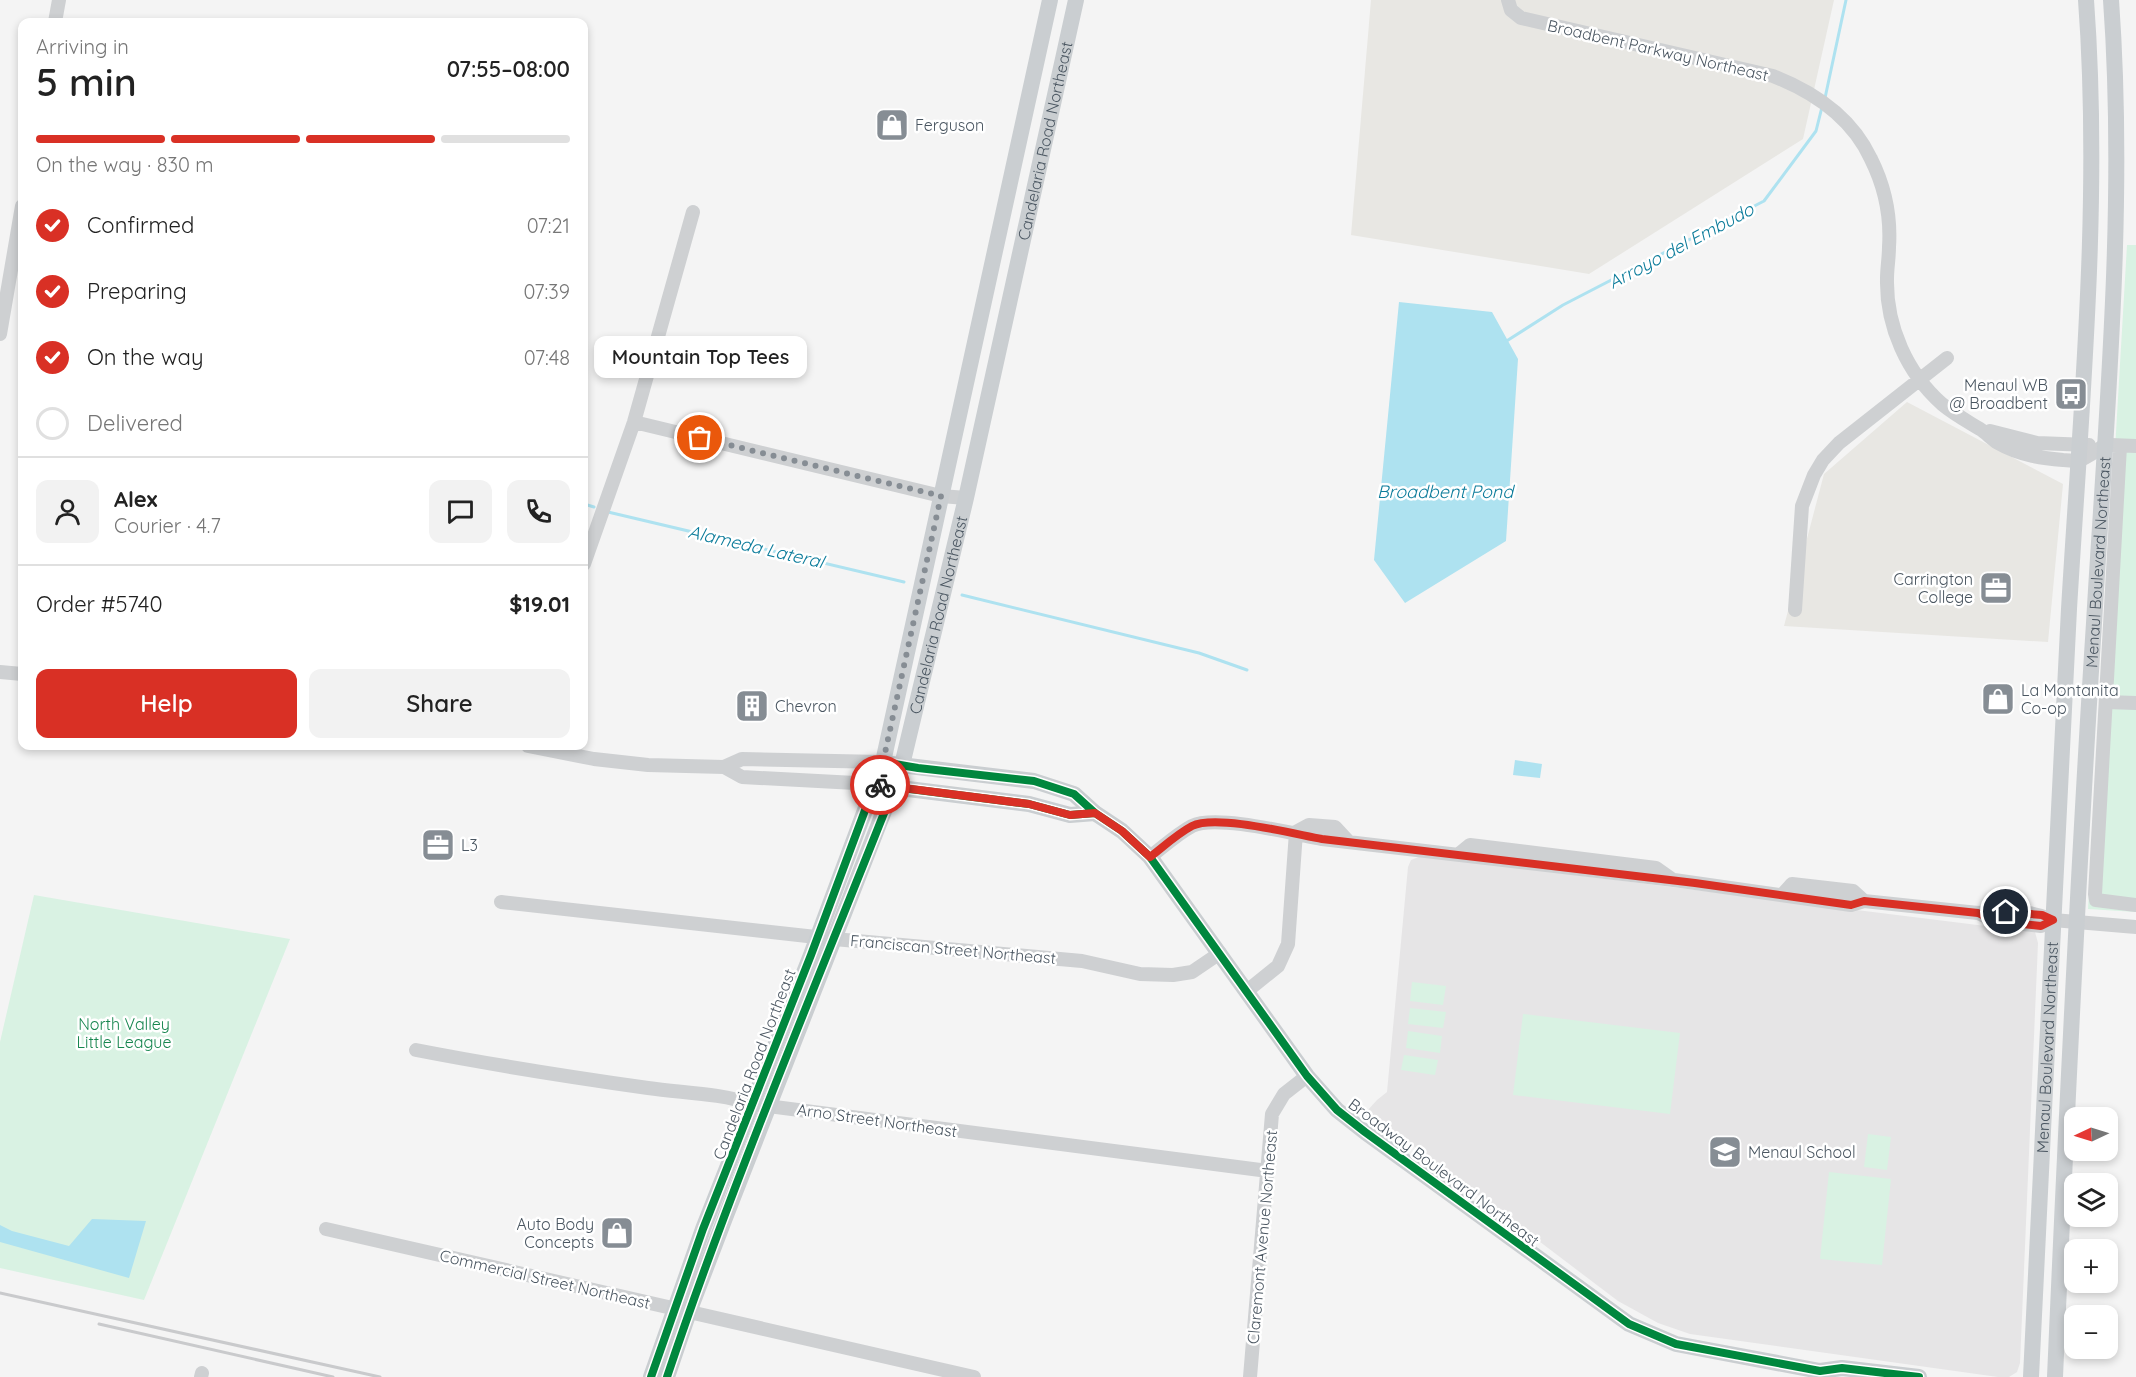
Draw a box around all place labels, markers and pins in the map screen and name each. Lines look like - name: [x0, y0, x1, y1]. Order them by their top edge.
- shop icon: Ferguson: [874, 107, 910, 143]
- place label: Ferguson: [915, 115, 984, 135]
- callout: Mountain Top Tees: [594, 336, 807, 378]
- place label: Menaul WB @ Broadbent: [1949, 375, 2048, 413]
- bus stop icon: Menaul WB @ Broadbent: [2053, 376, 2089, 412]
- pin: [674, 412, 725, 463]
- place label: Carrington College: [1894, 569, 1973, 607]
- office icon: Carrington College: [1978, 570, 2014, 606]
- place label: La Montanita Co-op: [2021, 680, 2119, 718]
- shop icon: La Montanita Co-op: [1980, 681, 2016, 717]
- building icon: Chevron: [734, 688, 770, 724]
- place label: Chevron: [775, 696, 837, 716]
- office icon: L3: [420, 827, 456, 863]
- place label: L3: [461, 835, 478, 855]
- pin: [1980, 886, 2031, 937]
- school or university icon: Menaul School: [1707, 1134, 1743, 1170]
- place label: Menaul School: [1748, 1142, 1856, 1162]
- place label: Auto Body Concepts: [516, 1214, 594, 1252]
- shop icon: Auto Body Concepts: [599, 1215, 635, 1251]

